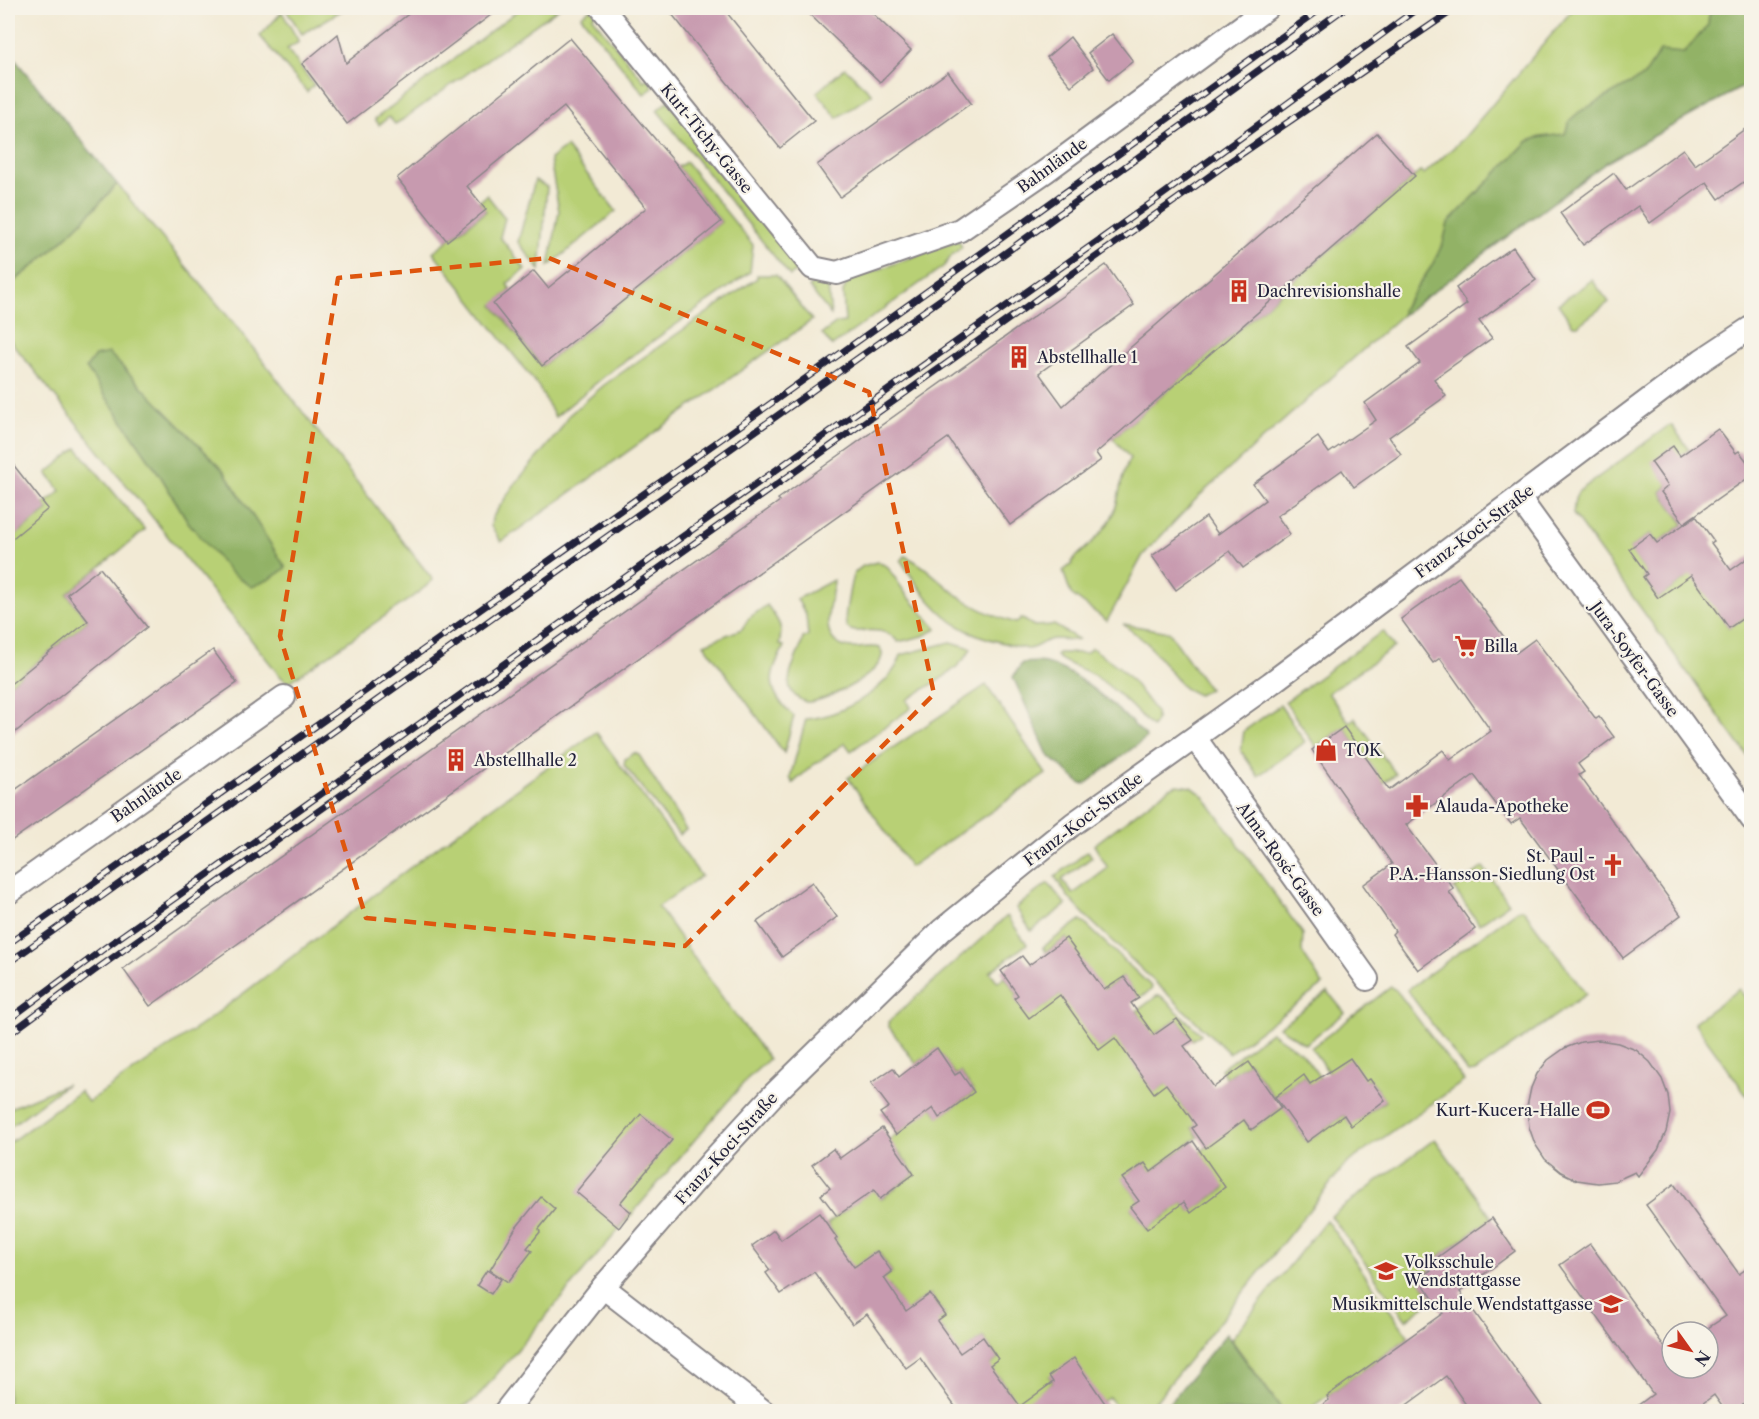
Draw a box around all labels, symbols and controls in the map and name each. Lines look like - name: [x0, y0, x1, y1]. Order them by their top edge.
- street label: Kurt-Tichy-Gasse: [657, 79, 757, 197]
- street label: Bahnlände: [1013, 133, 1091, 197]
- building icon: Dachrevisionshalle: [1226, 278, 1252, 304]
- place label: Dachrevisionshalle: [1257, 281, 1401, 301]
- building icon: Abstellhalle 1: [1006, 344, 1032, 370]
- place label: Abstellhalle 1: [1036, 347, 1138, 367]
- street label: Franz-Koci-Straße: [1411, 480, 1537, 582]
- street label: Jura-Soyfer-Gasse: [1585, 595, 1684, 721]
- supermarket icon: Billa: [1453, 633, 1479, 659]
- place label: Billa: [1484, 636, 1518, 656]
- shop icon: TOK: [1313, 737, 1339, 763]
- place label: TOK: [1344, 740, 1382, 760]
- building icon: Abstellhalle 2: [443, 747, 469, 773]
- place label: Abstellhalle 2: [473, 750, 577, 770]
- street label: Bahnlände: [107, 763, 185, 827]
- street label: Franz-Koci-Straße: [1020, 768, 1146, 870]
- pharmacy icon: Alauda-Apotheke: [1404, 793, 1430, 819]
- place label: Alauda-Apotheke: [1434, 796, 1569, 816]
- street label: Alma-Rosé-Gasse: [1232, 797, 1329, 920]
- place label: St. Paul - P.A.-Hansson-Siedlung Ost: [1389, 846, 1595, 884]
- church icon: St. Paul - P.A.-Hansson-Siedlung Ost: [1600, 852, 1626, 878]
- street label: Franz-Koci-Straße: [671, 1088, 782, 1208]
- sports icon: Kurt-Kucera-Halle: [1585, 1097, 1611, 1123]
- place label: Kurt-Kucera-Halle: [1436, 1100, 1580, 1120]
- place label: Volksschule Wendstattgasse: [1403, 1252, 1521, 1290]
- school or university icon: Volksschule Wendstattgasse: [1373, 1258, 1399, 1284]
- school or university icon: Musikmittelschule Wendstattgasse: [1598, 1291, 1624, 1317]
- place label: Musikmittelschule Wendstattgasse: [1332, 1294, 1593, 1314]
- north arrow: [1660, 1320, 1720, 1380]
- text: N: [1690, 1347, 1715, 1370]

